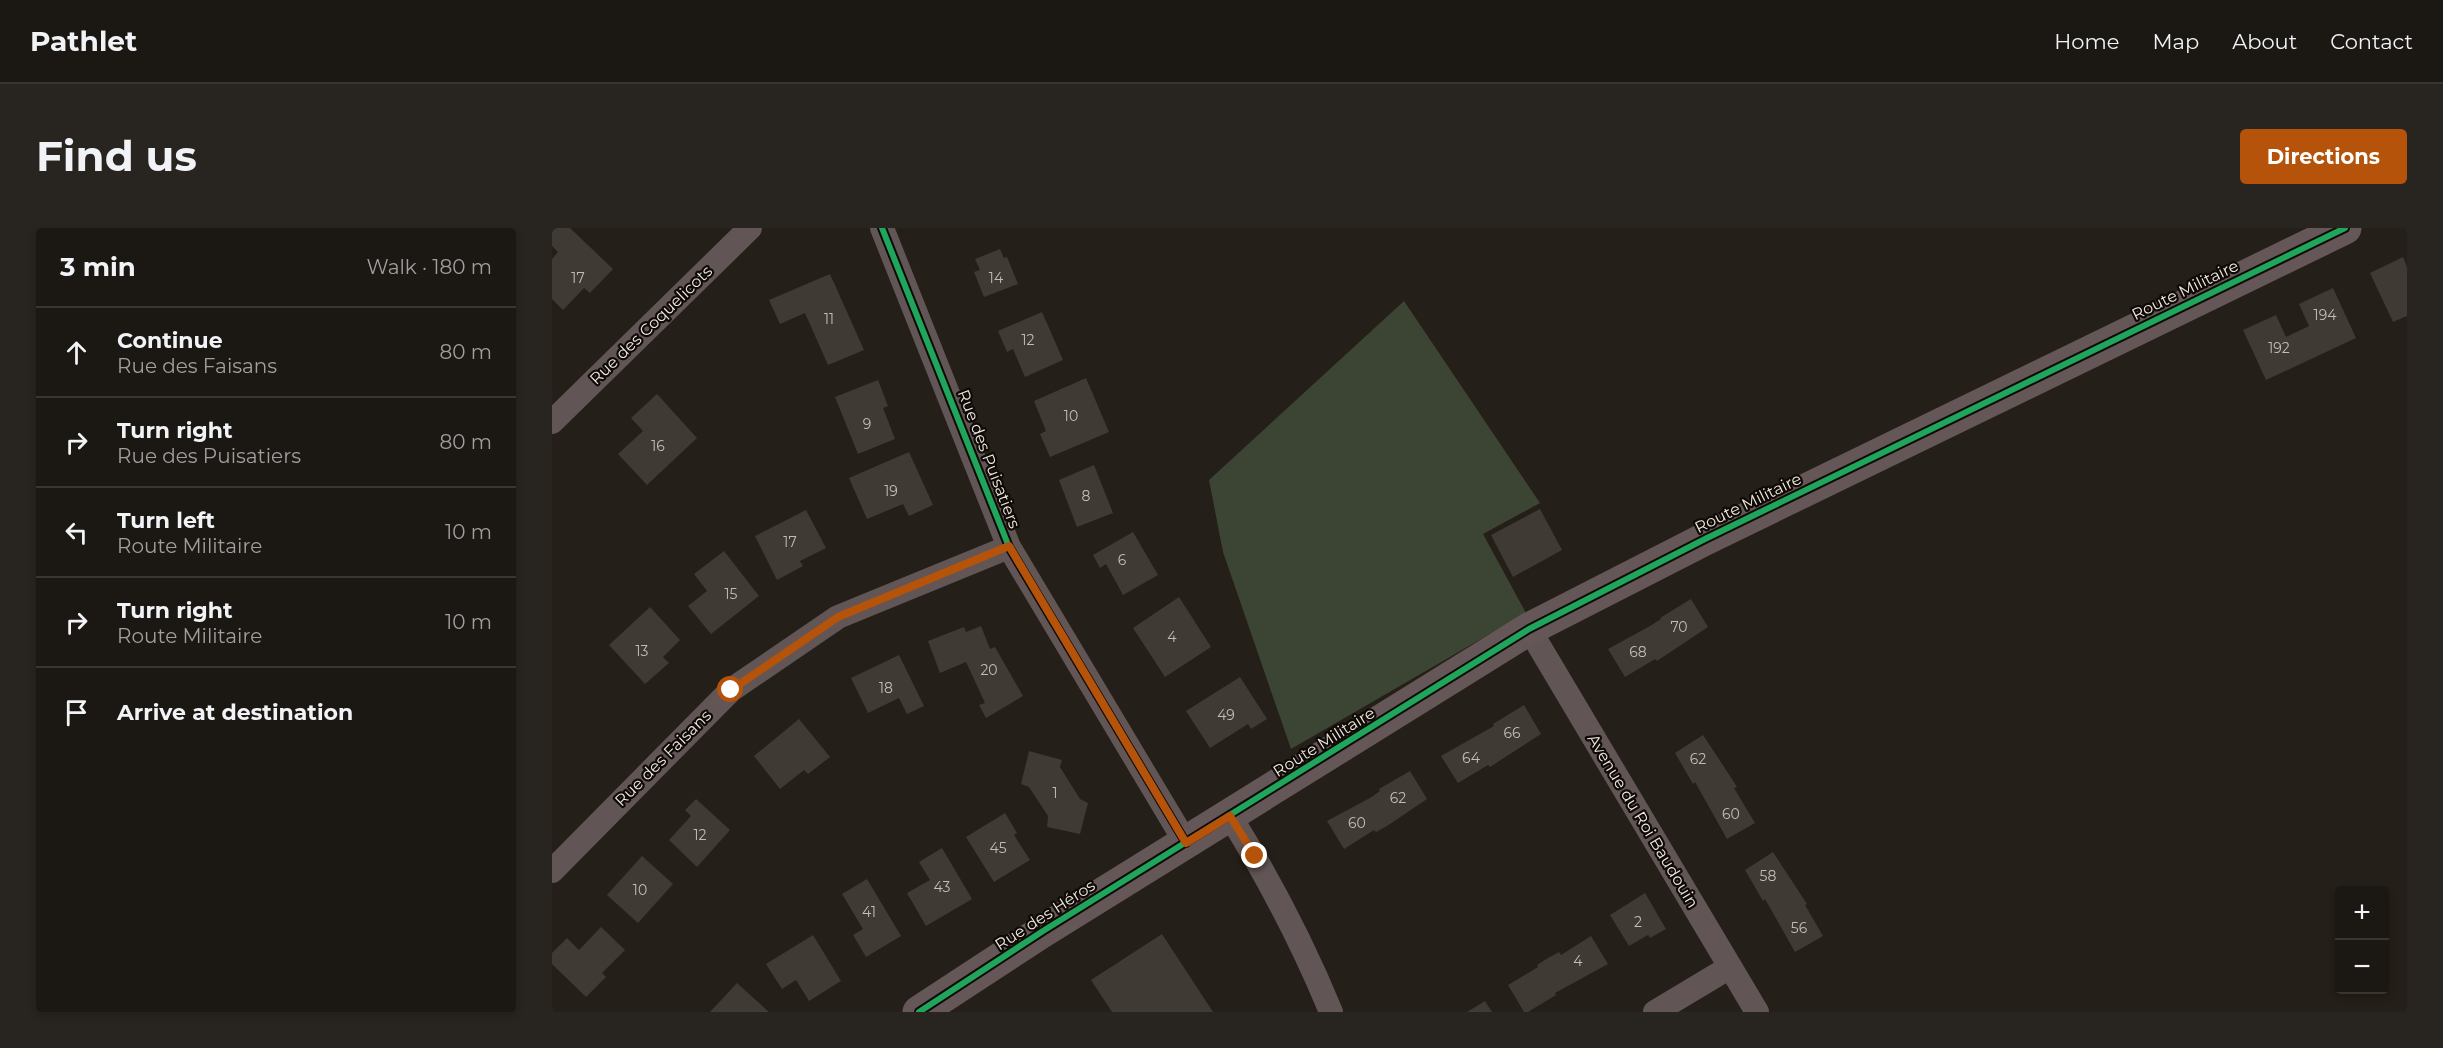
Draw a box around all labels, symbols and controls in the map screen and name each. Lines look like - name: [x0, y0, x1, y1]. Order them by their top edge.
- text: Pathlet: [30, 24, 137, 58]
- text: Home: [2054, 29, 2119, 54]
- text: Map: [2152, 29, 2199, 54]
- text: About: [2232, 29, 2297, 54]
- text: Contact: [2330, 29, 2413, 54]
- button: Directions: [2240, 129, 2407, 184]
- text: Find us: [36, 130, 197, 182]
- text: 3 min: [60, 251, 136, 283]
- text: Walk · 180 m: [367, 255, 492, 279]
- street label: Route Militaire: [2129, 256, 2241, 324]
- street label: Rue des Coquelicots: [586, 261, 716, 388]
- house number: 17: [571, 269, 585, 287]
- house number: 14: [989, 269, 1004, 287]
- house number: 194: [2314, 306, 2337, 324]
- house number: 11: [824, 310, 834, 328]
- text: Continue: [117, 327, 223, 354]
- house number: 12: [1021, 331, 1035, 349]
- icon: ahead: [60, 336, 93, 369]
- house number: 192: [2268, 339, 2290, 357]
- text: 80 m: [440, 340, 492, 364]
- text: Rue des Faisans: [117, 354, 277, 378]
- street label: Rue des Puisatiers: [954, 387, 1024, 531]
- house number: 10: [1064, 407, 1078, 425]
- house number: 9: [863, 415, 871, 433]
- text: Turn right: [117, 417, 232, 444]
- icon: right: [60, 426, 93, 459]
- text: 80 m: [440, 430, 492, 454]
- house number: 16: [651, 437, 665, 455]
- text: Rue des Puisatiers: [117, 444, 301, 468]
- street label: Route Militaire: [1692, 469, 1804, 537]
- house number: 19: [884, 482, 898, 500]
- house number: 8: [1082, 487, 1091, 505]
- text: Turn left: [117, 507, 215, 534]
- icon: left: [60, 516, 93, 549]
- text: 10 m: [445, 520, 492, 544]
- house number: 17: [783, 533, 797, 551]
- text: Route Militaire: [117, 534, 262, 558]
- house number: 6: [1118, 551, 1127, 569]
- house number: 15: [725, 585, 738, 603]
- text: Turn right: [117, 597, 232, 624]
- icon: right: [60, 606, 93, 639]
- text: 10 m: [445, 610, 492, 634]
- house number: 70: [1670, 618, 1688, 636]
- text: Route Militaire: [117, 624, 262, 648]
- house number: 4: [1167, 628, 1177, 646]
- house number: 13: [636, 642, 649, 660]
- house number: 68: [1629, 643, 1647, 661]
- house number: 20: [980, 661, 998, 679]
- route start: [717, 676, 743, 702]
- house number: 18: [879, 679, 893, 697]
- icon: arrive: [60, 696, 93, 729]
- text: Arrive at destination: [117, 699, 353, 726]
- street label: Route Militaire: [1270, 703, 1378, 781]
- street label: Rue des Faisans: [611, 706, 715, 810]
- house number: 49: [1217, 706, 1235, 724]
- house number: 66: [1503, 724, 1521, 742]
- street label: Avenue du Roi Baudouin: [1583, 731, 1703, 911]
- house number: 64: [1462, 749, 1481, 767]
- house number: 62: [1690, 750, 1706, 768]
- house number: 1: [1052, 784, 1058, 802]
- house number: 62: [1390, 789, 1406, 807]
- house number: 60: [1722, 805, 1740, 823]
- house number: 60: [1348, 814, 1366, 832]
- house number: 12: [693, 826, 707, 844]
- house number: 45: [989, 839, 1007, 857]
- route end: [1241, 842, 1267, 868]
- house number: 58: [1760, 867, 1776, 885]
- street label: Rue des Héros: [991, 876, 1099, 954]
- house number: 43: [934, 878, 951, 896]
- house number: 10: [633, 881, 647, 899]
- map controls: [2335, 886, 2389, 994]
- button: +: [2335, 886, 2389, 940]
- house number: 41: [862, 903, 876, 921]
- house number: 2: [1634, 913, 1642, 931]
- house number: 56: [1791, 919, 1808, 937]
- button: −: [2335, 940, 2389, 994]
- house number: 4: [1573, 952, 1583, 970]

